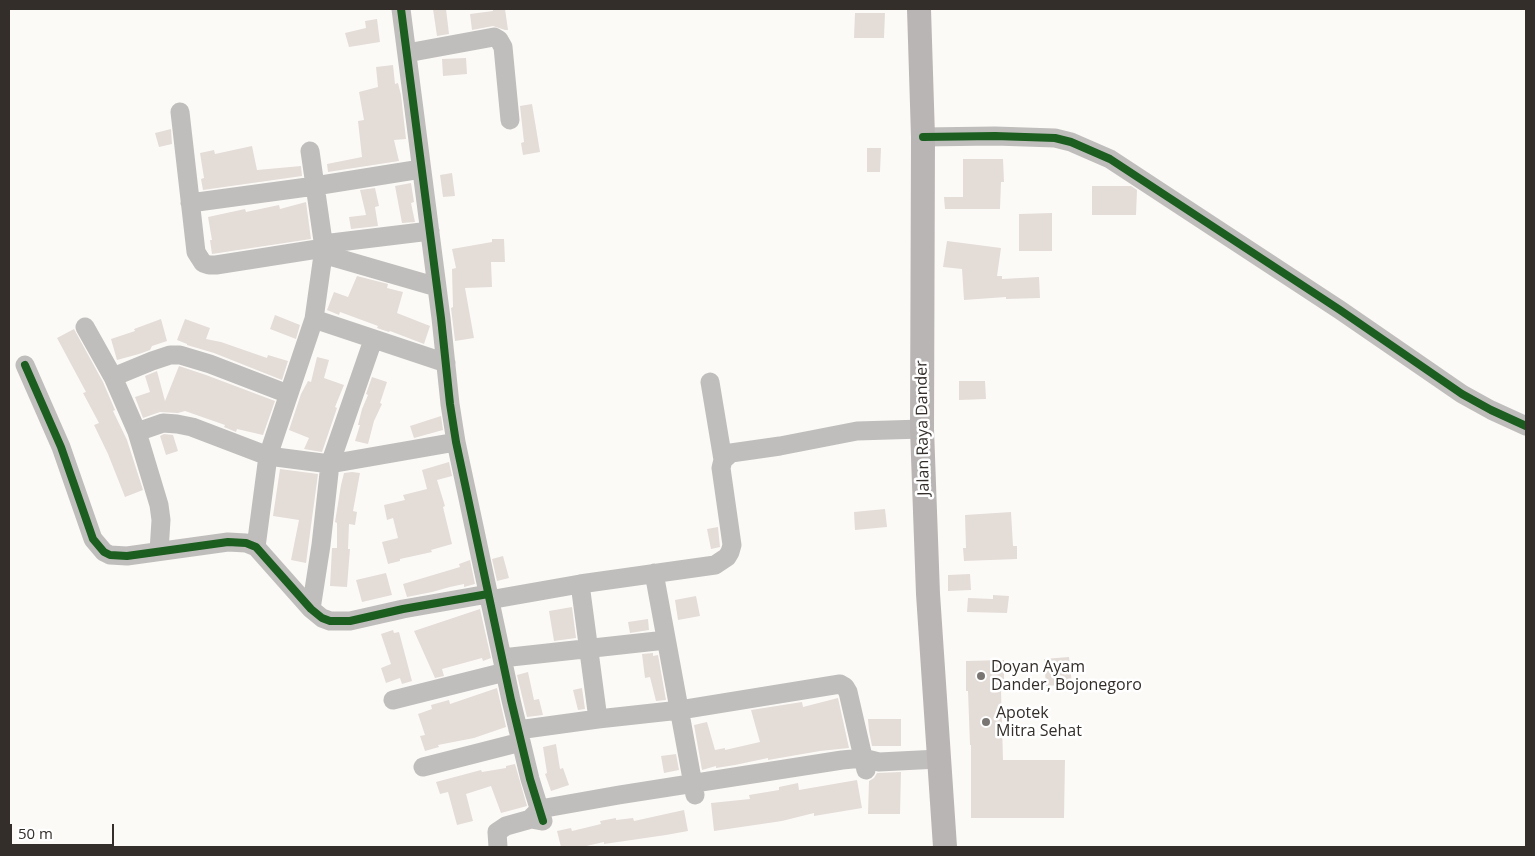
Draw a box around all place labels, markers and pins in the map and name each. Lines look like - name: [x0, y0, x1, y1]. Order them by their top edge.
- place label: Doyan Ayam Dander, Bojonegoro: [991, 657, 1142, 695]
- marker: Doyan Ayam Dander, Bojonegoro: [975, 670, 987, 682]
- place label: Apotek Mitra Sehat: [996, 703, 1082, 741]
- marker: Apotek Mitra Sehat: [980, 716, 992, 728]

